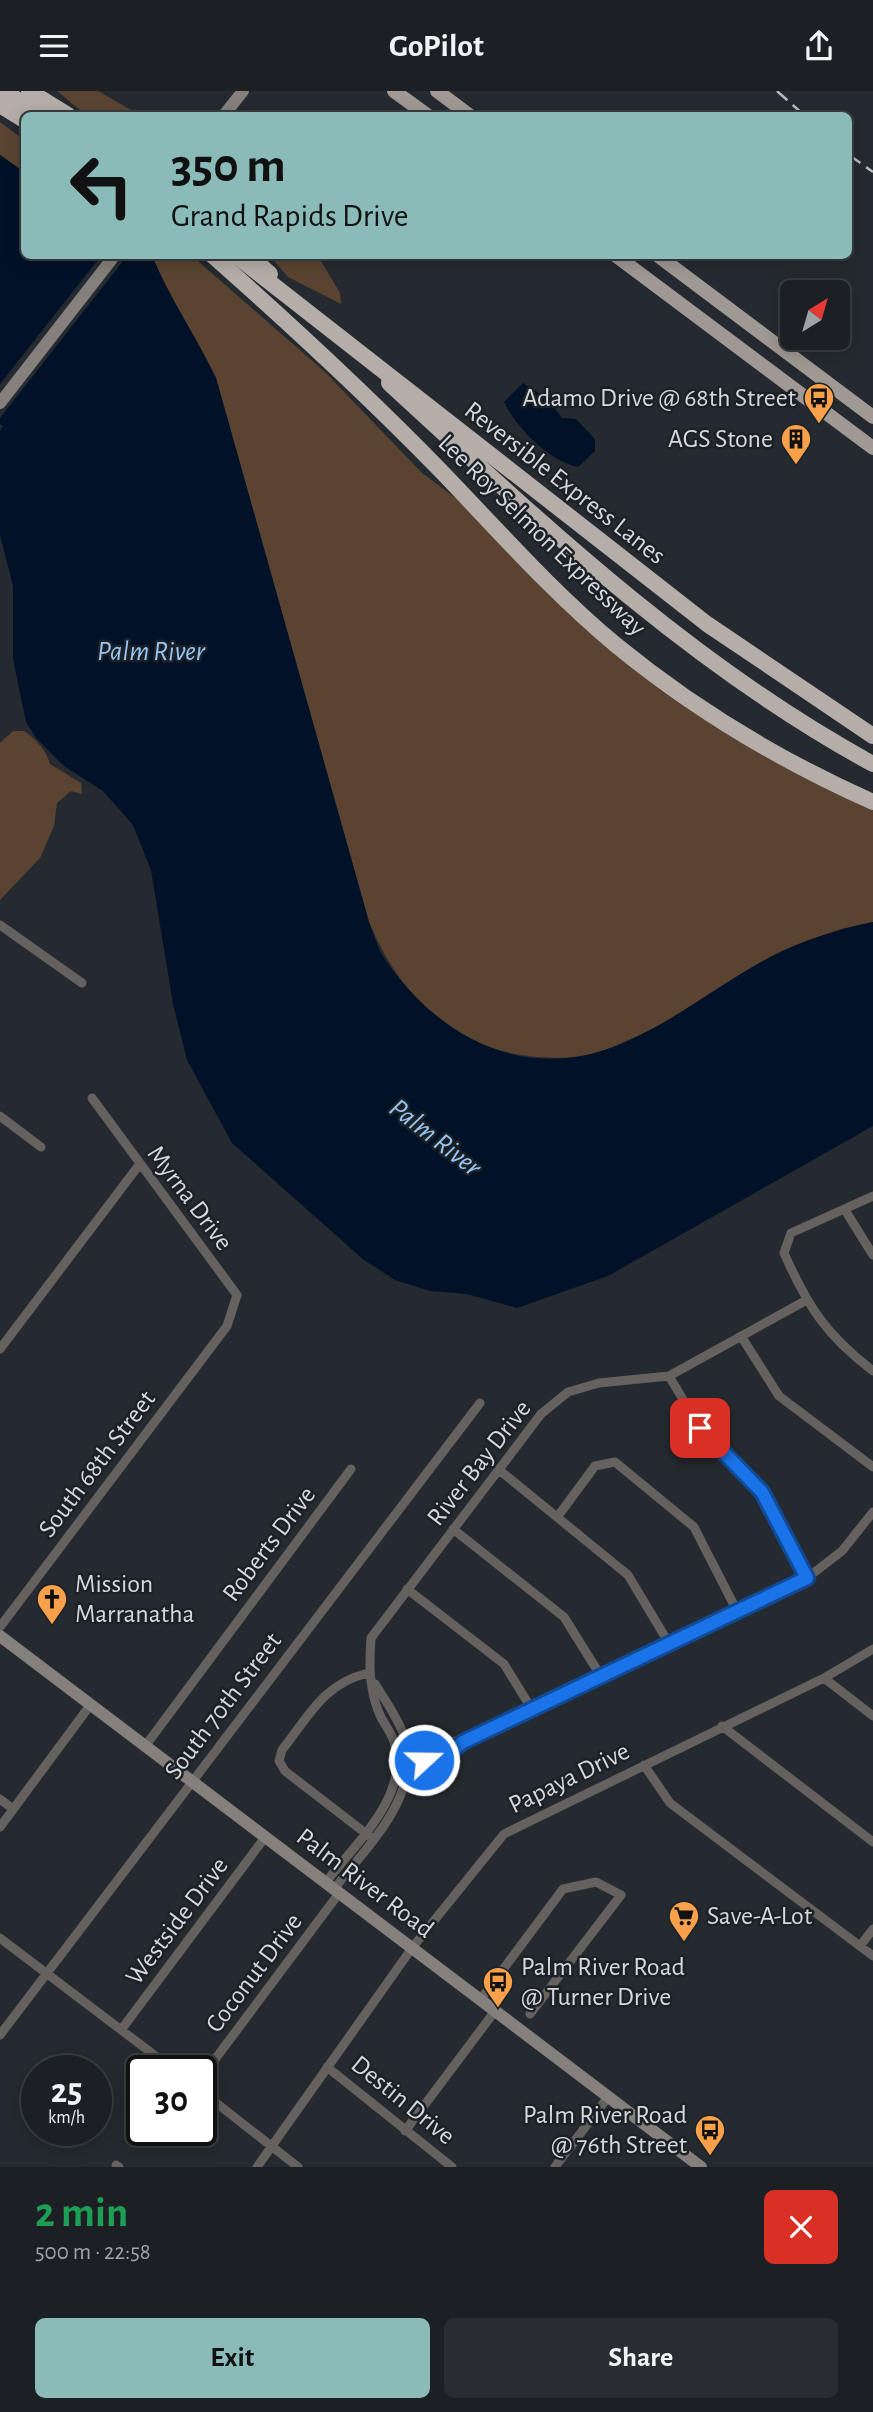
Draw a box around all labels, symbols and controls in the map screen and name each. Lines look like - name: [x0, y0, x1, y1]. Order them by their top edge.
- icon: menu: [35, 27, 73, 65]
- icon: share: [800, 27, 838, 65]
- text: GoPilot: [389, 30, 484, 62]
- icon: left: [56, 140, 147, 231]
- text: 350 m: [171, 142, 286, 191]
- text: Grand Rapids Drive: [171, 200, 409, 232]
- north arrow: [780, 280, 850, 350]
- map controls: [780, 280, 850, 350]
- bus stop icon: Adamo Drive @ 68th Street: [802, 381, 836, 425]
- place label: Adamo Drive @ 68th Street: [522, 385, 796, 411]
- street label: Reversible Express Lanes: [460, 397, 670, 569]
- building icon: AGS Stone: [779, 422, 813, 466]
- place label: AGS Stone: [668, 426, 773, 452]
- street label: Lee Roy Selmon Expressway: [433, 429, 651, 641]
- water label: Palm River: [97, 638, 206, 666]
- water label: Palm River: [384, 1094, 487, 1183]
- street label: Myrna Drive: [143, 1141, 237, 1255]
- street label: South 68th Street: [34, 1386, 160, 1542]
- street label: River Bay Drive: [422, 1395, 536, 1531]
- pin: [670, 1398, 730, 1458]
- icon: arrive: [681, 1409, 719, 1447]
- street label: Roberts Drive: [218, 1482, 320, 1606]
- place label: Mission Marranatha: [75, 1571, 195, 1627]
- church icon: Mission Marranatha: [35, 1582, 69, 1626]
- street label: South 70th Street: [160, 1628, 286, 1784]
- position arrow: [387, 1723, 461, 1797]
- street label: Papaya Drive: [505, 1738, 633, 1818]
- street label: Palm River Road: [292, 1823, 438, 1943]
- street label: Westside Drive: [121, 1853, 233, 1989]
- supermarket icon: Save-A-Lot: [667, 1899, 701, 1943]
- place label: Save-A-Lot: [707, 1903, 812, 1929]
- street label: Coconut Drive: [201, 1909, 307, 2037]
- place label: Palm River Road @ Turner Drive: [521, 1954, 685, 2010]
- bus stop icon: Palm River Road @ Turner Drive: [481, 1965, 515, 2009]
- street label: Destin Drive: [346, 2051, 460, 2149]
- speed limit sign: 30: [126, 2055, 217, 2146]
- text: 25: [51, 2074, 82, 2109]
- place label: Palm River Road @ 76th Street: [523, 2102, 687, 2158]
- text: km/h: [48, 2109, 85, 2127]
- bus stop icon: Palm River Road @ 76th Street: [693, 2113, 727, 2157]
- button: close: [764, 2190, 838, 2264]
- text: 2 min: [35, 2192, 128, 2234]
- text: 500 m · 22:58: [35, 2241, 151, 2264]
- button: Exit: [35, 2318, 430, 2398]
- button: Share: [444, 2318, 838, 2398]

